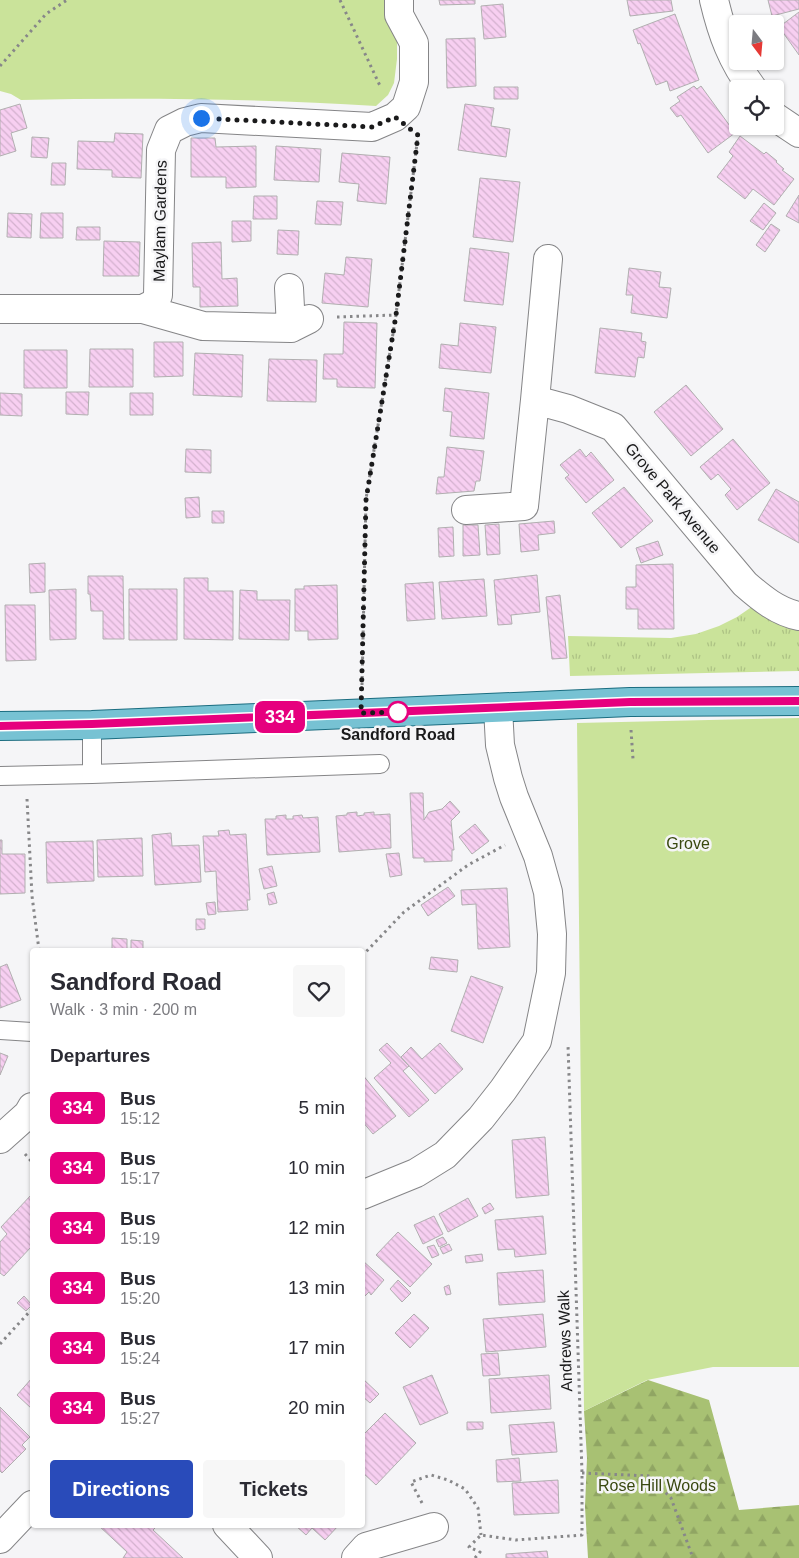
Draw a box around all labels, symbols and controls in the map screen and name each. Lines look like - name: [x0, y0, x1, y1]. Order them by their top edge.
- north arrow: [729, 15, 784, 70]
- map controls: [729, 15, 784, 135]
- button: locate: [729, 80, 784, 135]
- your location: [189, 106, 214, 131]
- street label: Maylam Gardens: [150, 160, 170, 282]
- street label: Grove Park Avenue: [622, 440, 724, 557]
- line badge: 334: [251, 701, 309, 733]
- marker: Sandford Road: [387, 701, 409, 723]
- text: 334: [265, 707, 295, 727]
- place label: Sandford Road: [341, 726, 455, 743]
- park label: Grove: [666, 835, 710, 852]
- button: heart: [293, 965, 345, 1017]
- text: Sandford Road: [50, 968, 222, 995]
- text: Walk · 3 min · 200 m: [50, 1001, 197, 1018]
- text: Departures: [50, 1045, 150, 1066]
- text: Bus: [120, 1088, 156, 1109]
- text: 5 min: [299, 1097, 345, 1118]
- text: 334: [62, 1098, 93, 1118]
- text: 15:12: [120, 1110, 160, 1127]
- text: Bus: [120, 1148, 156, 1169]
- text: 10 min: [288, 1157, 345, 1178]
- text: 334: [62, 1158, 93, 1178]
- text: 15:17: [120, 1170, 160, 1187]
- text: Bus: [120, 1208, 156, 1229]
- text: 12 min: [288, 1217, 345, 1238]
- text: 334: [62, 1218, 93, 1238]
- text: 15:19: [120, 1230, 160, 1247]
- text: Bus: [120, 1268, 156, 1289]
- text: 13 min: [288, 1277, 345, 1298]
- text: 334: [62, 1278, 93, 1298]
- street label: Andrews Walk: [555, 1289, 575, 1392]
- text: 15:20: [120, 1290, 160, 1307]
- text: Bus: [120, 1328, 156, 1349]
- text: 17 min: [288, 1337, 345, 1358]
- text: 334: [62, 1338, 93, 1358]
- text: 15:24: [120, 1350, 160, 1367]
- text: Bus: [120, 1388, 156, 1409]
- text: 20 min: [288, 1397, 345, 1418]
- text: 334: [62, 1398, 93, 1418]
- text: 15:27: [120, 1410, 160, 1427]
- button: Directions: [50, 1460, 193, 1518]
- button: Tickets: [203, 1460, 345, 1518]
- park label: Rose Hill Woods: [598, 1477, 716, 1494]

